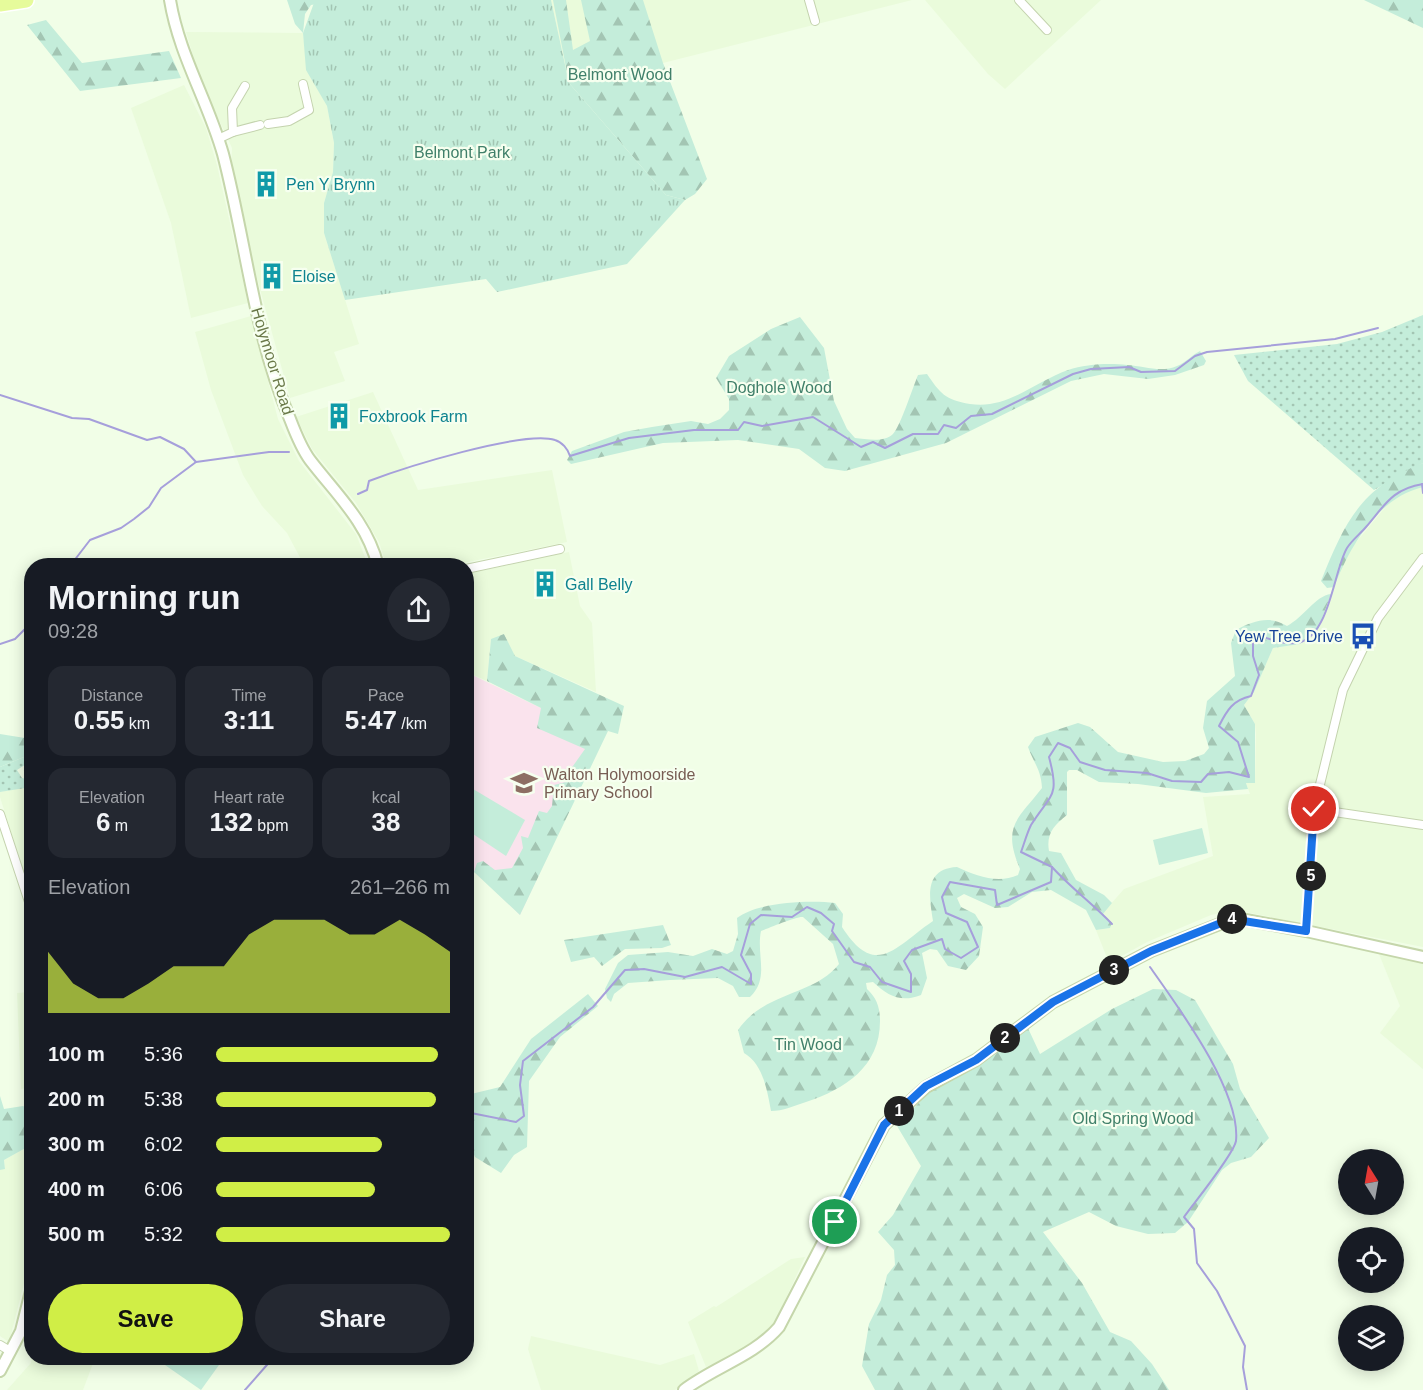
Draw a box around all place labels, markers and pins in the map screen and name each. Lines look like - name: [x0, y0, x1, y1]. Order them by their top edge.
- building icon: Pen Y Brynn: [251, 169, 281, 199]
- place label: Pen Y Brynn: [286, 176, 375, 193]
- building icon: Eloise: [257, 261, 287, 291]
- place label: Eloise: [292, 268, 336, 285]
- building icon: Foxbrook Farm: [324, 401, 354, 431]
- place label: Foxbrook Farm: [359, 408, 467, 425]
- building icon: Gall Belly: [530, 569, 560, 599]
- place label: Gall Belly: [565, 576, 633, 593]
- bus stop icon: Yew Tree Drive: [1348, 621, 1378, 651]
- place label: Yew Tree Drive: [1235, 628, 1343, 645]
- place label: Walton Holymoorside Primary School: [544, 766, 696, 801]
- school or university icon: Walton Holymoorside Primary School: [509, 768, 539, 798]
- pin: [1288, 783, 1339, 834]
- pin: 5: [1296, 861, 1326, 891]
- pin: 4: [1217, 904, 1247, 934]
- pin: 3: [1099, 955, 1129, 985]
- pin: 2: [990, 1023, 1020, 1053]
- pin: 1: [884, 1096, 914, 1126]
- pin: [809, 1196, 860, 1247]

